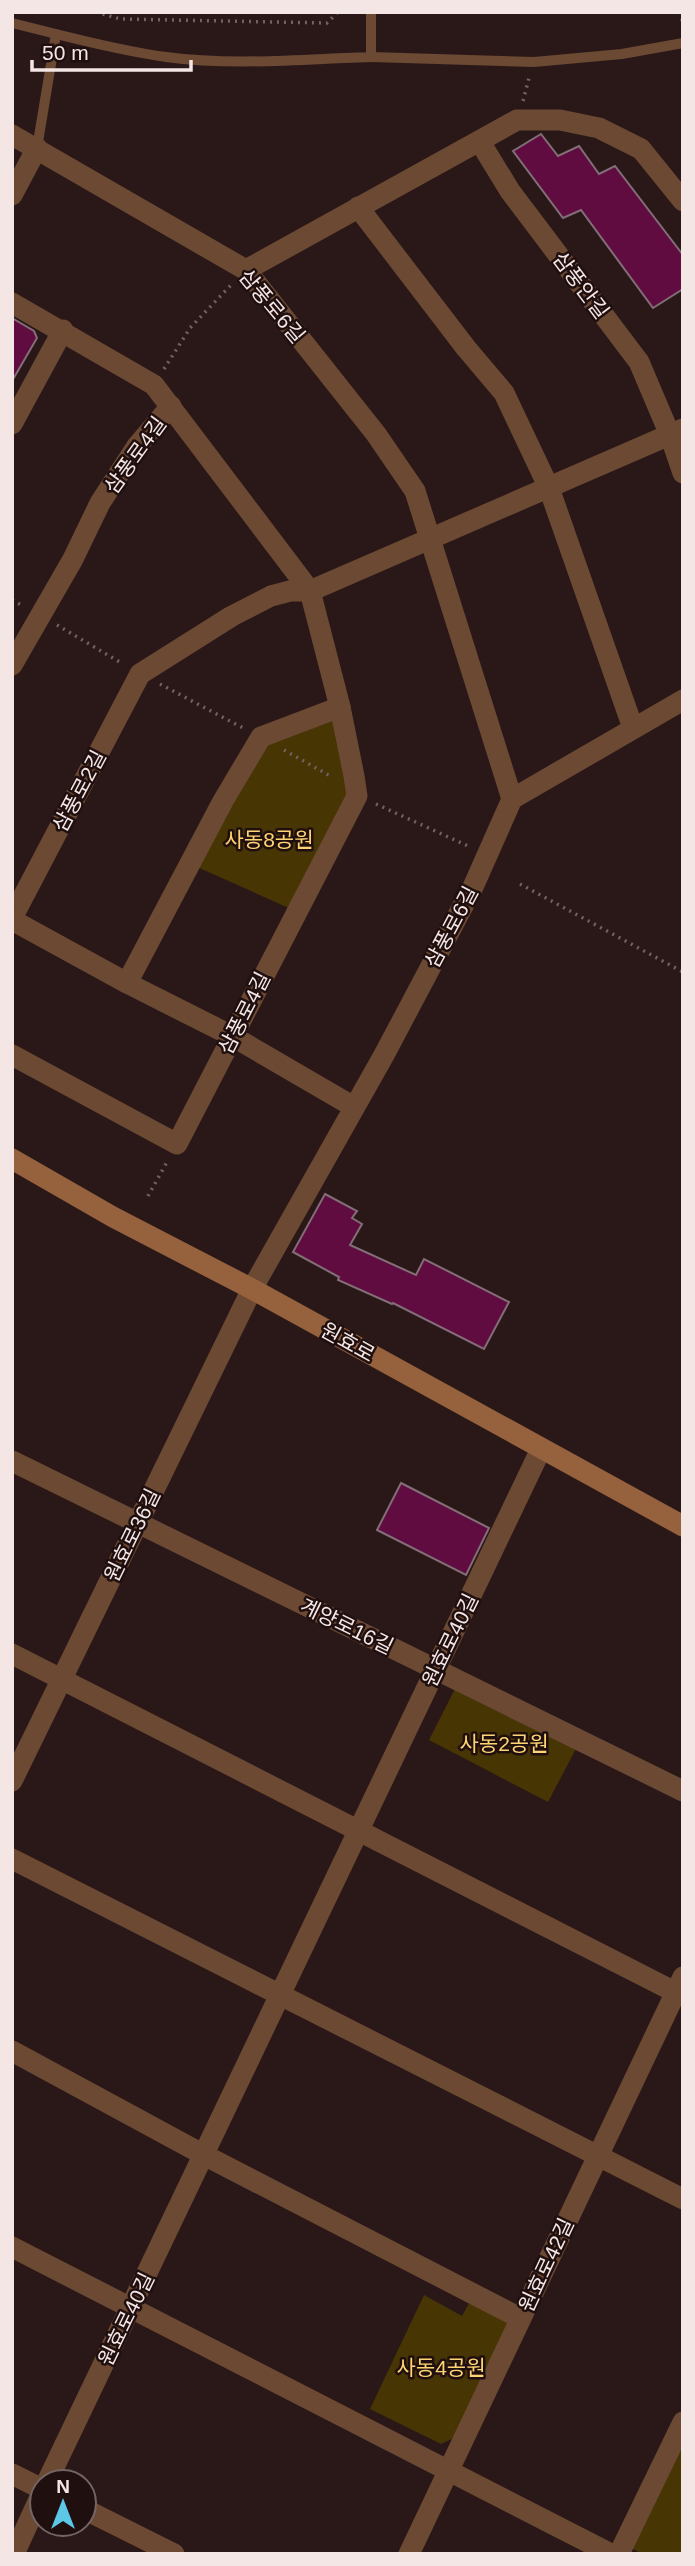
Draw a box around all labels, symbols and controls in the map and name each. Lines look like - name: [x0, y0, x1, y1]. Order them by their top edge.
- scale bar: [32, 28, 191, 72]
- text: 50 m: [42, 41, 89, 64]
- street label: 삼풍안길: [549, 247, 613, 323]
- street label: 삼풍로6길: [235, 265, 309, 347]
- street label: 삼풍로4길: [100, 412, 170, 498]
- street label: 삼풍로2길: [48, 746, 110, 836]
- park label: 사동8공원: [225, 828, 313, 851]
- street label: 삼풍로6길: [420, 882, 482, 972]
- street label: 삼풍로4길: [214, 968, 274, 1058]
- street label: 원효로: [317, 1318, 379, 1366]
- street label: 원효로36길: [100, 1485, 164, 1585]
- street label: 원효로40길: [418, 1590, 482, 1690]
- street label: 계양로16길: [297, 1594, 397, 1658]
- park label: 사동2공원: [460, 1732, 548, 1755]
- street label: 원효로42길: [514, 2215, 578, 2315]
- street label: 원효로40길: [94, 2269, 158, 2369]
- park label: 사동4공원: [397, 2356, 485, 2379]
- north arrow: [28, 2468, 98, 2538]
- text: N: [56, 2476, 70, 2497]

